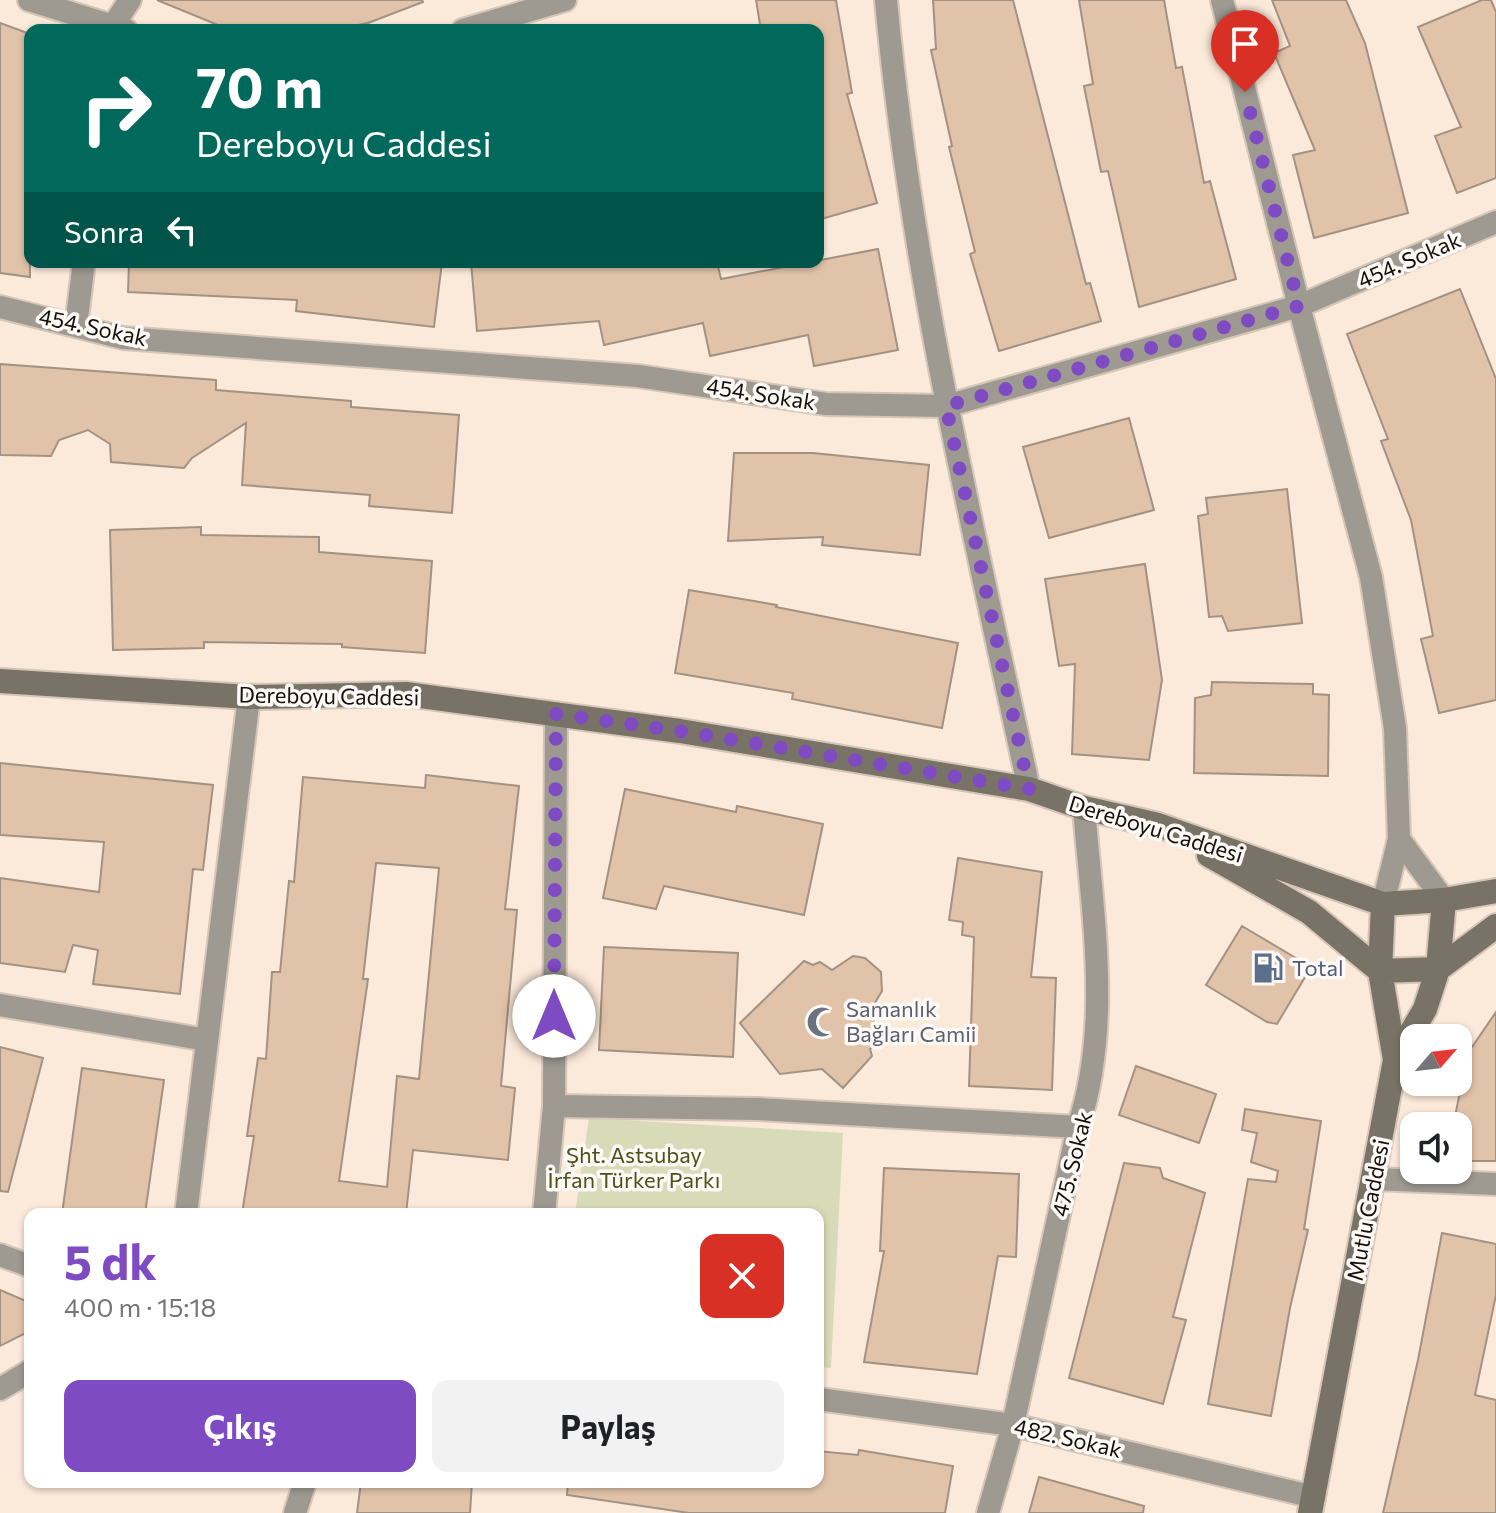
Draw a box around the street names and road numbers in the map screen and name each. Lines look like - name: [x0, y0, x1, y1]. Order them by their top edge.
- street label: 454. Sokak: [1353, 226, 1465, 293]
- street label: 454. Sokak: [37, 302, 150, 351]
- street label: 454. Sokak: [705, 372, 817, 415]
- street label: Dereboyu Caddesi: [238, 680, 420, 711]
- street label: Dereboyu Caddesi: [1066, 789, 1247, 868]
- street label: 475. Sokak: [1045, 1108, 1098, 1219]
- street label: Mutlu Caddesi: [1341, 1137, 1394, 1283]
- street label: 482. Sokak: [1012, 1412, 1125, 1463]

